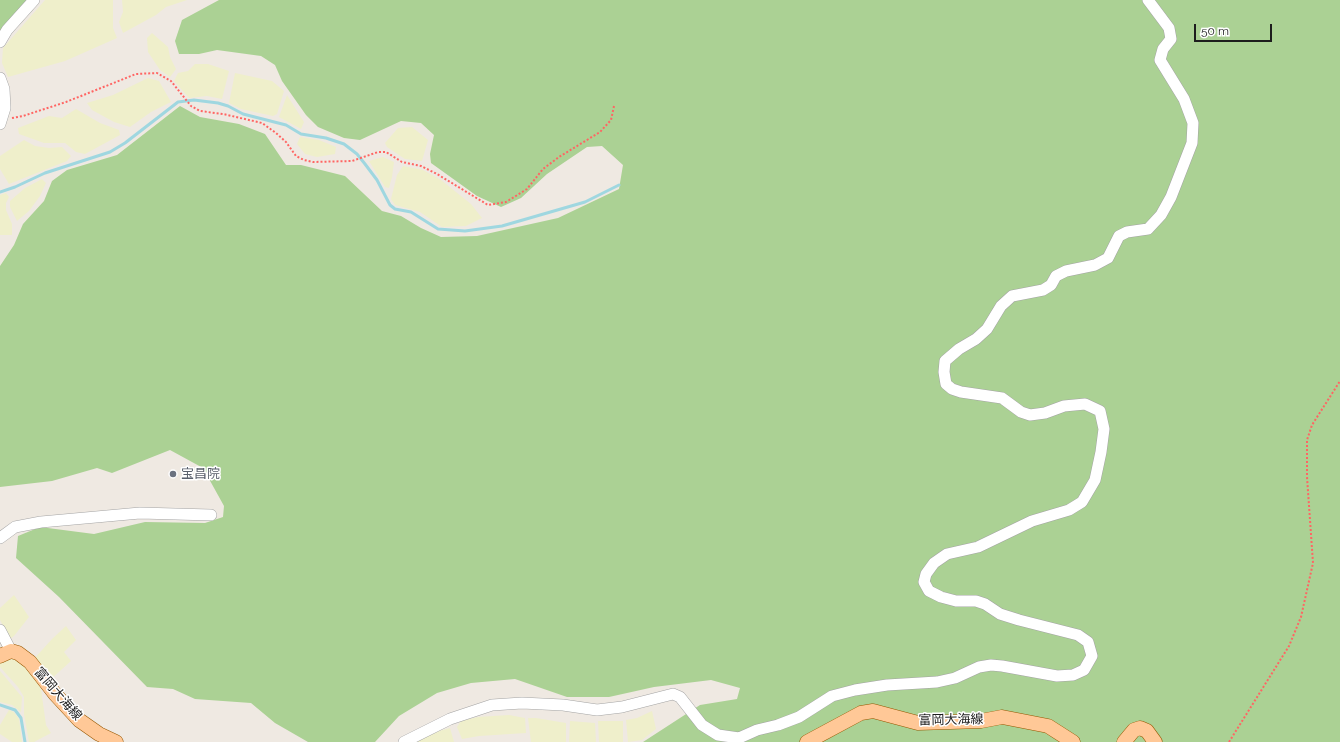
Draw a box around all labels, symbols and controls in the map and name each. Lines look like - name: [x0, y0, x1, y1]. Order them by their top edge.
- scale bar: [1196, 16, 1274, 42]
- text: 50 m: [1201, 24, 1229, 38]
- place label: 宝昌院: [181, 466, 220, 482]
- marker: 宝昌院: [168, 469, 178, 479]
- street label: 富岡大海線: [31, 664, 85, 724]
- street label: 富岡大海線: [918, 712, 984, 728]

